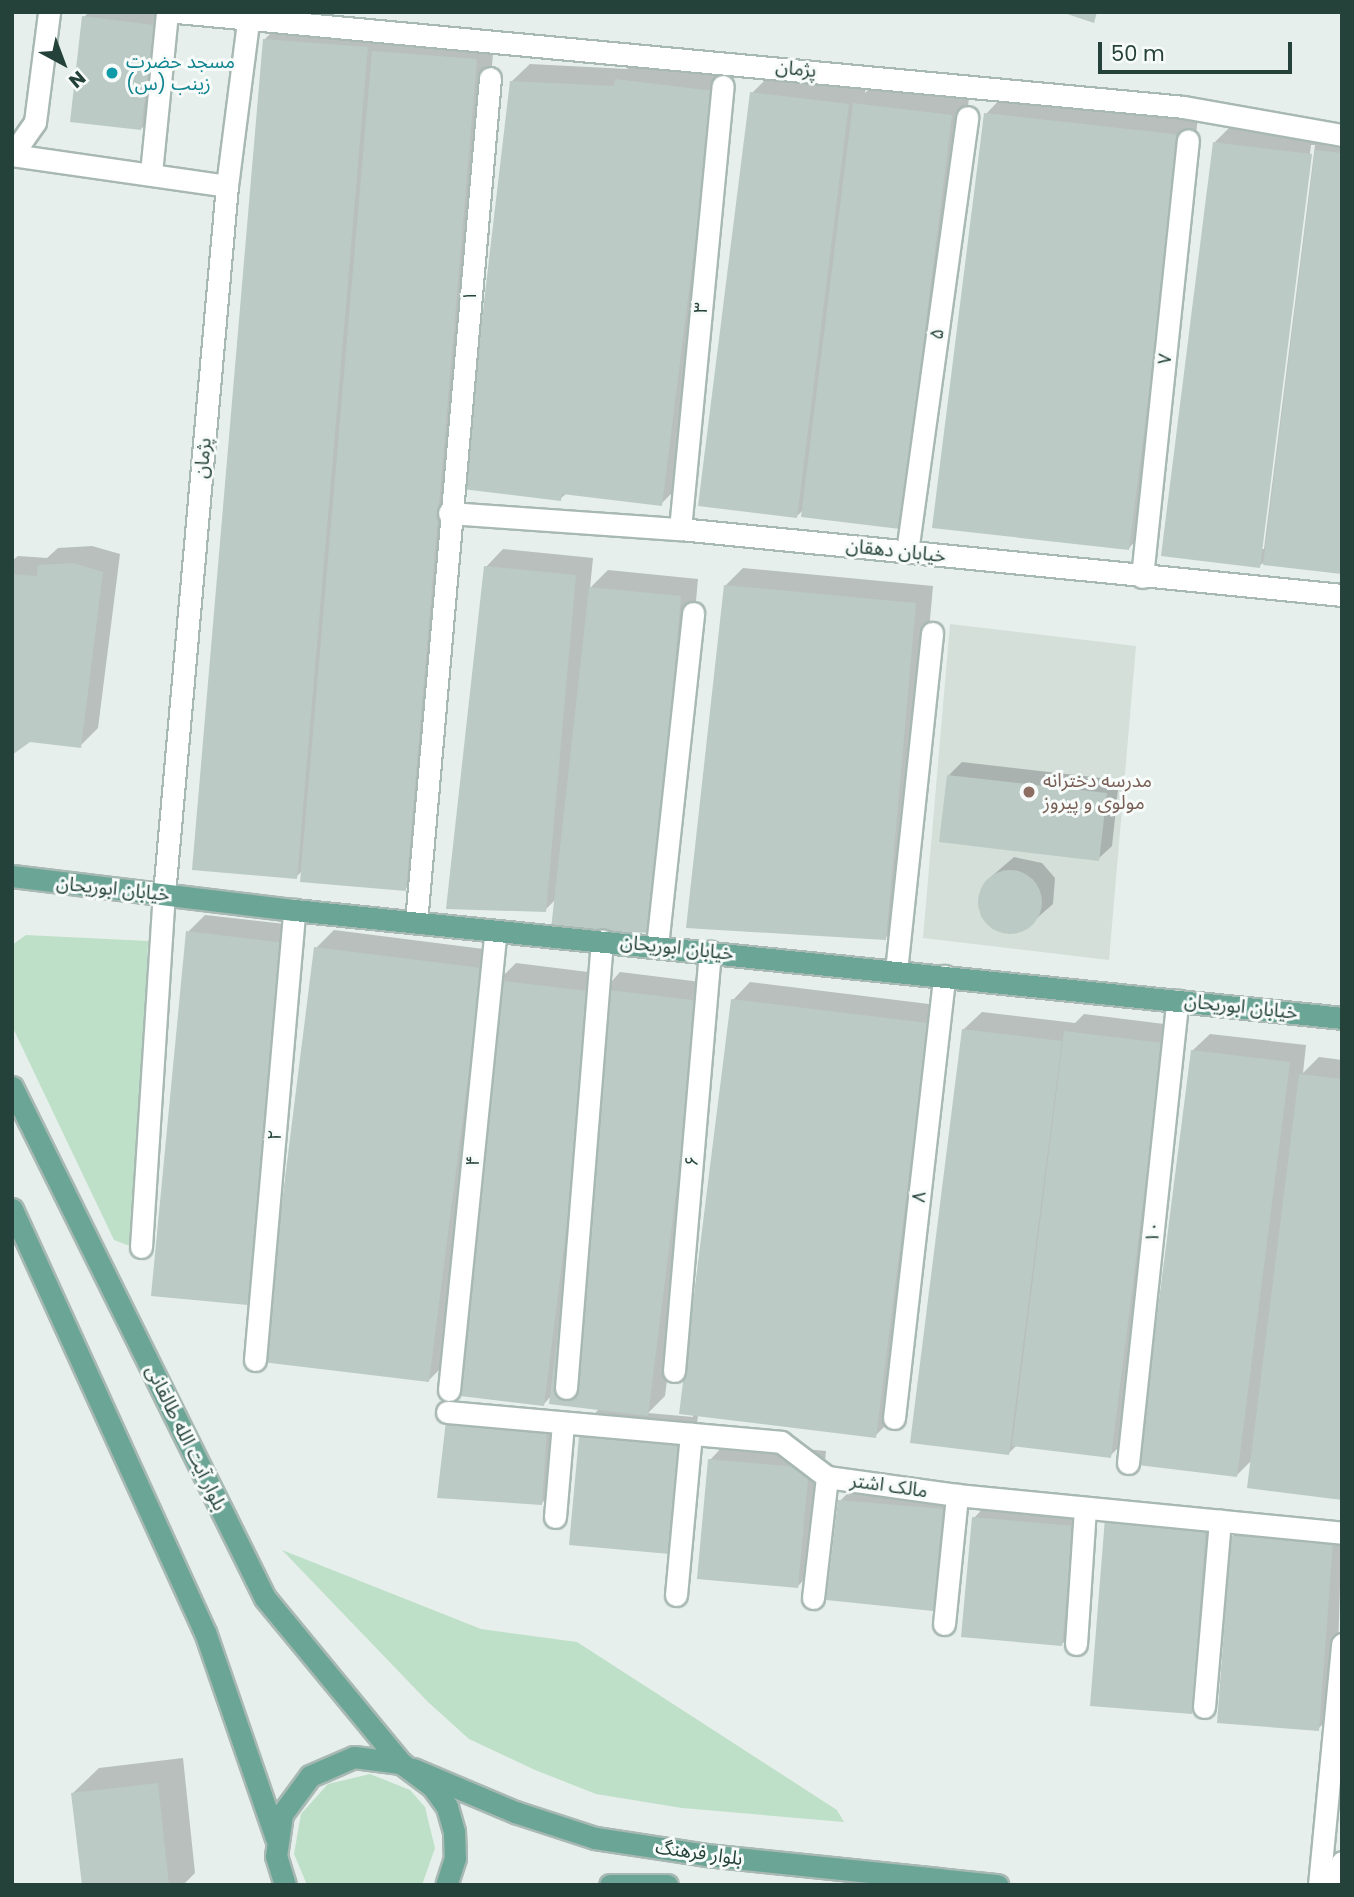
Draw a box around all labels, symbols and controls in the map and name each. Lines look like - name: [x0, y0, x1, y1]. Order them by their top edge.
- north arrow: [28, 28, 98, 98]
- scale bar: [1102, 28, 1296, 72]
- text: 50 m: [1111, 39, 1165, 68]
- place label: مسجد حضرت زینب (س): [126, 51, 235, 95]
- street label: پژمان: [774, 56, 818, 82]
- text: N: [63, 64, 91, 94]
- marker: مسجد حضرت زینب (س): [104, 65, 120, 81]
- street label: ۱: [458, 290, 482, 302]
- street label: ۳: [689, 301, 713, 315]
- street label: ۵: [925, 327, 949, 341]
- street label: ۷: [1153, 352, 1177, 366]
- street label: پژمان: [190, 437, 216, 479]
- street label: خیابان دهقان: [845, 534, 947, 568]
- place label: مدرسه دخترانه مولوی و پیروز: [1043, 770, 1152, 814]
- marker: مدرسه دخترانه مولوی و پیروز: [1021, 784, 1037, 800]
- street label: خیابان ابوریحان: [55, 872, 171, 906]
- street label: خیابان ابوریحان: [619, 931, 735, 965]
- street label: خیابان ابوریحان: [1183, 990, 1299, 1024]
- street label: ۲: [263, 1129, 287, 1141]
- street label: ۴: [461, 1154, 485, 1168]
- street label: ۶: [680, 1155, 704, 1167]
- street label: ۸: [907, 1190, 931, 1204]
- street label: ۱۰: [1141, 1220, 1165, 1244]
- street label: بلوار آیت الله طالقانی: [141, 1361, 231, 1515]
- street label: مالک اشتر: [849, 1469, 929, 1503]
- street label: بلوار فرهنگ: [654, 1836, 744, 1870]

